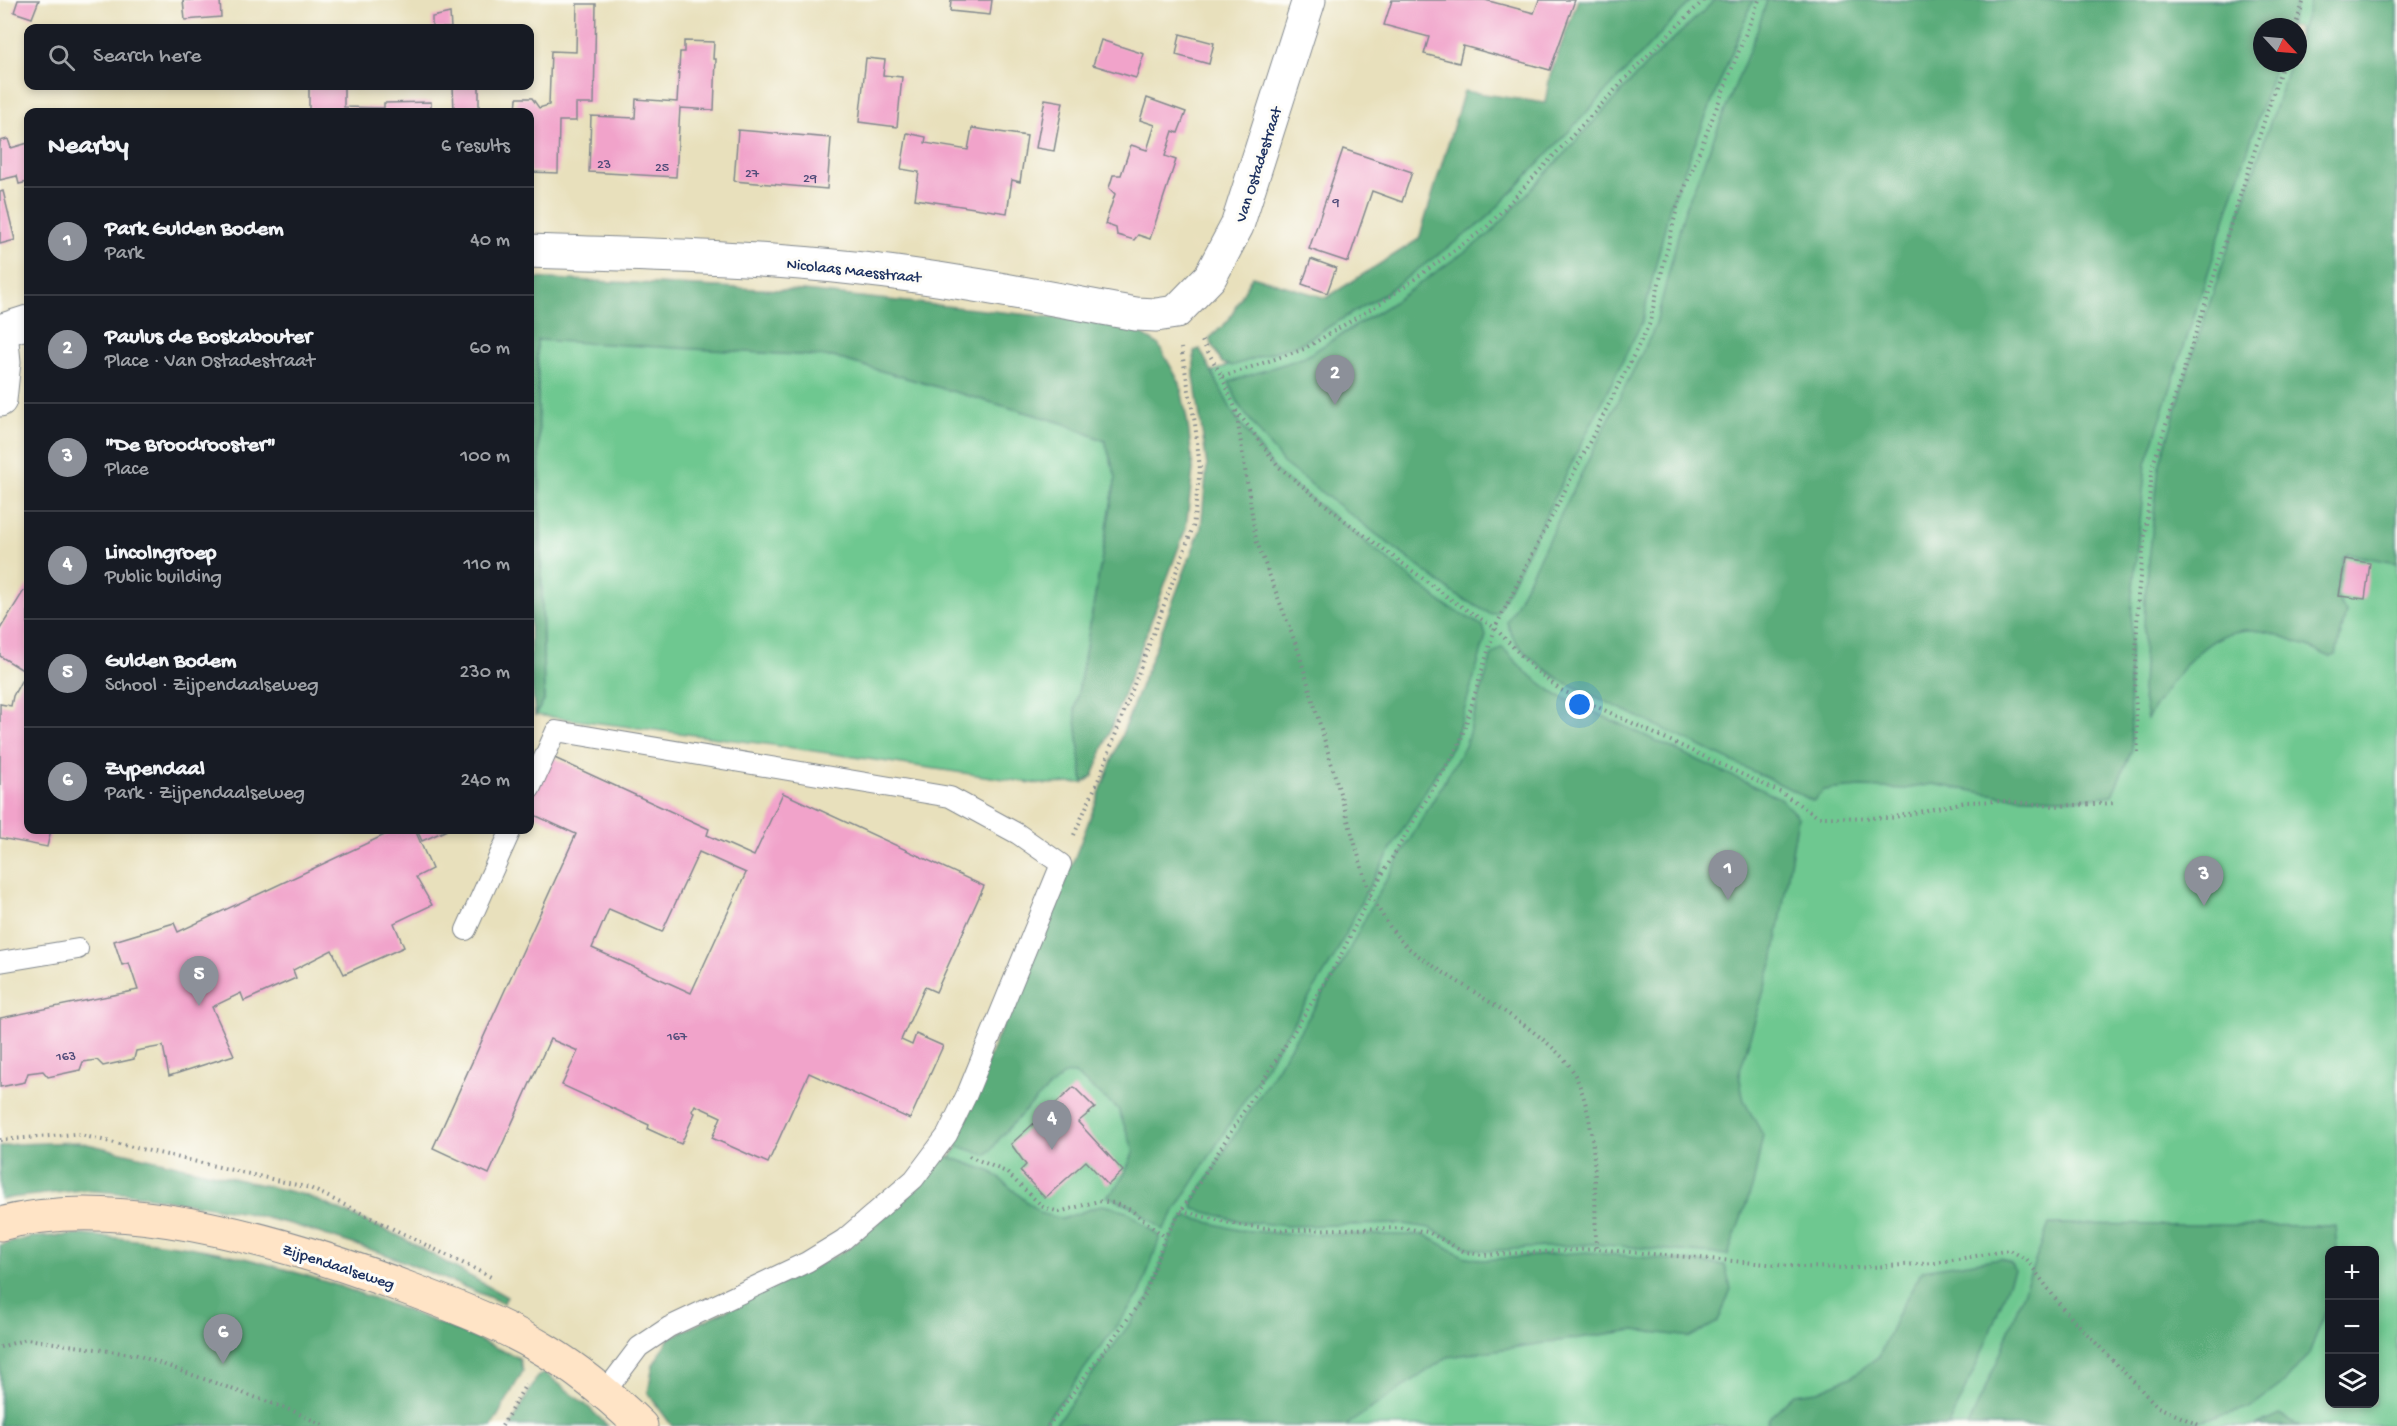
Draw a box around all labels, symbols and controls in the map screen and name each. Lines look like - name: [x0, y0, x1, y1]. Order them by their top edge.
- north arrow: [2253, 18, 2307, 72]
- search box: [24, 24, 534, 90]
- icon: search: [45, 41, 78, 74]
- text: Search here: [93, 44, 201, 70]
- street label: Van Ostadestraat: [1232, 104, 1288, 226]
- text: Nearby: [48, 132, 129, 163]
- text: 6 results: [441, 136, 510, 159]
- house number: 23: [597, 157, 611, 174]
- house number: 25: [655, 160, 669, 177]
- house number: 27: [745, 166, 760, 183]
- house number: 29: [803, 171, 817, 188]
- house number: 9: [1331, 195, 1340, 212]
- text: Park Gulden Bodem: [105, 217, 284, 243]
- text: 1: [63, 230, 72, 253]
- text: 40 m: [470, 230, 510, 253]
- text: Park: [105, 243, 143, 266]
- street label: Nicolaas Maesstraat: [785, 256, 923, 289]
- text: Paulus de Boskabouter: [105, 325, 312, 351]
- text: 2: [63, 338, 72, 361]
- text: 60 m: [470, 338, 510, 361]
- text: Place · Van Ostadestraat: [105, 351, 315, 374]
- pin: 2: [1316, 356, 1354, 405]
- text: "De Broodrooster": [105, 433, 276, 459]
- text: 3: [62, 446, 73, 469]
- text: 100 m: [460, 446, 510, 469]
- text: Place: [105, 459, 149, 482]
- text: Lincolngroep: [105, 541, 216, 567]
- text: 4: [63, 554, 72, 577]
- text: 110 m: [464, 554, 510, 577]
- text: Public building: [105, 567, 222, 590]
- text: Gulden Bodem: [105, 649, 236, 675]
- text: 5: [62, 662, 73, 685]
- text: 230 m: [460, 662, 510, 685]
- text: School · Zijpendaalseweg: [105, 675, 319, 698]
- your location: [1565, 690, 1594, 719]
- text: Zypendaal: [105, 757, 205, 783]
- text: 6: [62, 770, 73, 793]
- text: 240 m: [460, 770, 510, 793]
- text: Park · Zijpendaalseweg: [105, 783, 305, 806]
- pin: 1: [1708, 850, 1748, 900]
- pin: 3: [2184, 856, 2224, 906]
- pin: 5: [180, 956, 218, 1006]
- house number: 167: [666, 1029, 688, 1046]
- house number: 163: [55, 1049, 76, 1066]
- pin: 4: [1032, 1100, 1072, 1150]
- street label: Zijpendaalseweg: [279, 1241, 396, 1295]
- map controls: [2325, 1246, 2379, 1408]
- button: +: [2325, 1246, 2379, 1300]
- button: −: [2325, 1300, 2379, 1354]
- pin: 6: [204, 1314, 242, 1364]
- button: layers: [2325, 1354, 2379, 1408]

